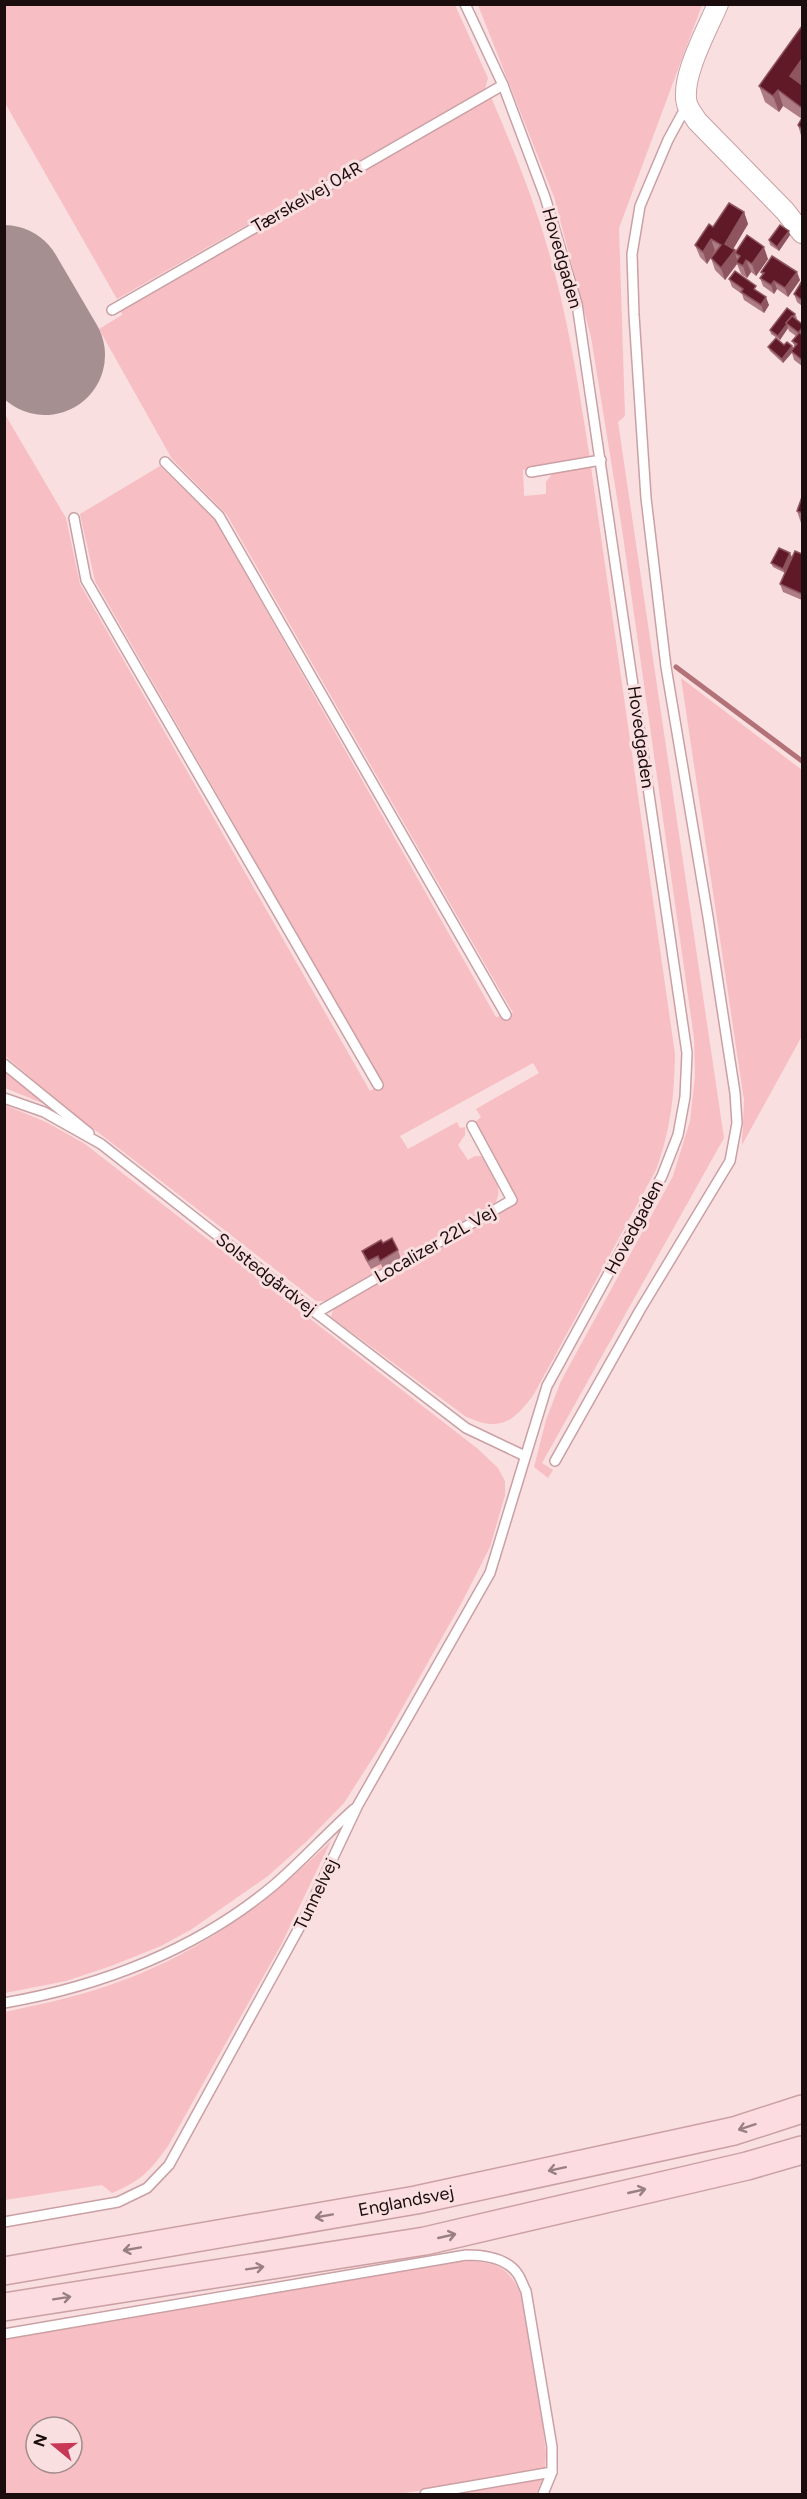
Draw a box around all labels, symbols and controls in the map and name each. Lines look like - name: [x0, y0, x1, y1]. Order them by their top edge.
- street label: Tærskelvej 04R: [248, 157, 366, 237]
- street label: Hovedgaden: [537, 205, 587, 311]
- street label: Hovedgaden: [623, 684, 659, 790]
- street label: Hovedgaden: [600, 1176, 668, 1278]
- street label: Localizer 22L Vej: [370, 1200, 500, 1288]
- street label: Solstedgårdvej: [211, 1228, 321, 1320]
- street label: Tunnelvej: [289, 1855, 343, 1933]
- one-way arrow: [738, 2122, 757, 2133]
- one-way arrow: [547, 2164, 566, 2176]
- street label: Englandsvej: [356, 2181, 456, 2221]
- one-way arrow: [627, 2185, 646, 2197]
- one-way arrow: [315, 2211, 335, 2222]
- one-way arrow: [437, 2230, 457, 2241]
- one-way arrow: [123, 2244, 142, 2255]
- one-way arrow: [245, 2262, 264, 2273]
- one-way arrow: [52, 2292, 72, 2303]
- north arrow: [24, 2415, 84, 2475]
- text: N: [29, 2431, 51, 2449]

